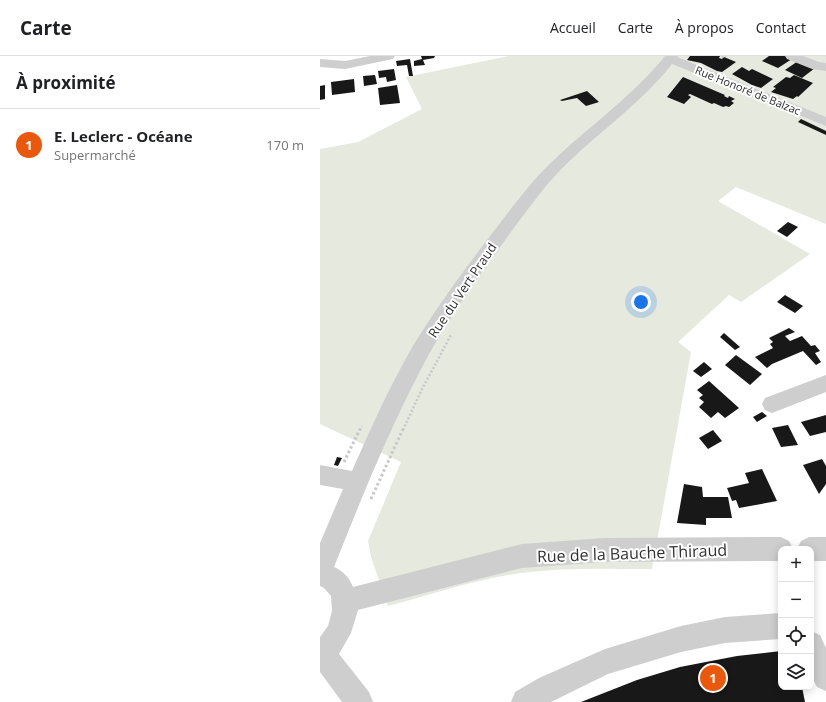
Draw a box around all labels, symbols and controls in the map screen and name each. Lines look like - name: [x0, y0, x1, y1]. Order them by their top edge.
- text: Carte: [20, 15, 72, 41]
- text: Accueil: [550, 18, 596, 37]
- text: Carte: [618, 18, 653, 37]
- text: À propos: [675, 18, 734, 37]
- text: Contact: [756, 18, 806, 37]
- street label: Rue Honoré de Balzac: [693, 62, 803, 118]
- text: À proximité: [16, 71, 115, 94]
- text: E. Leclerc - Océane: [54, 126, 193, 146]
- text: 1: [25, 136, 33, 154]
- text: 170 m: [266, 136, 304, 154]
- text: Supermarché: [54, 146, 136, 164]
- street label: Rue du Vert Praud: [424, 239, 500, 341]
- your location: [631, 292, 651, 312]
- street label: Rue de la Bauche Thiraud: [537, 539, 727, 567]
- map controls: [778, 546, 814, 690]
- button: +: [778, 546, 814, 582]
- button: −: [778, 582, 814, 618]
- button: locate: [778, 618, 814, 654]
- button: layers: [778, 654, 814, 690]
- pin: 1: [700, 663, 726, 693]

